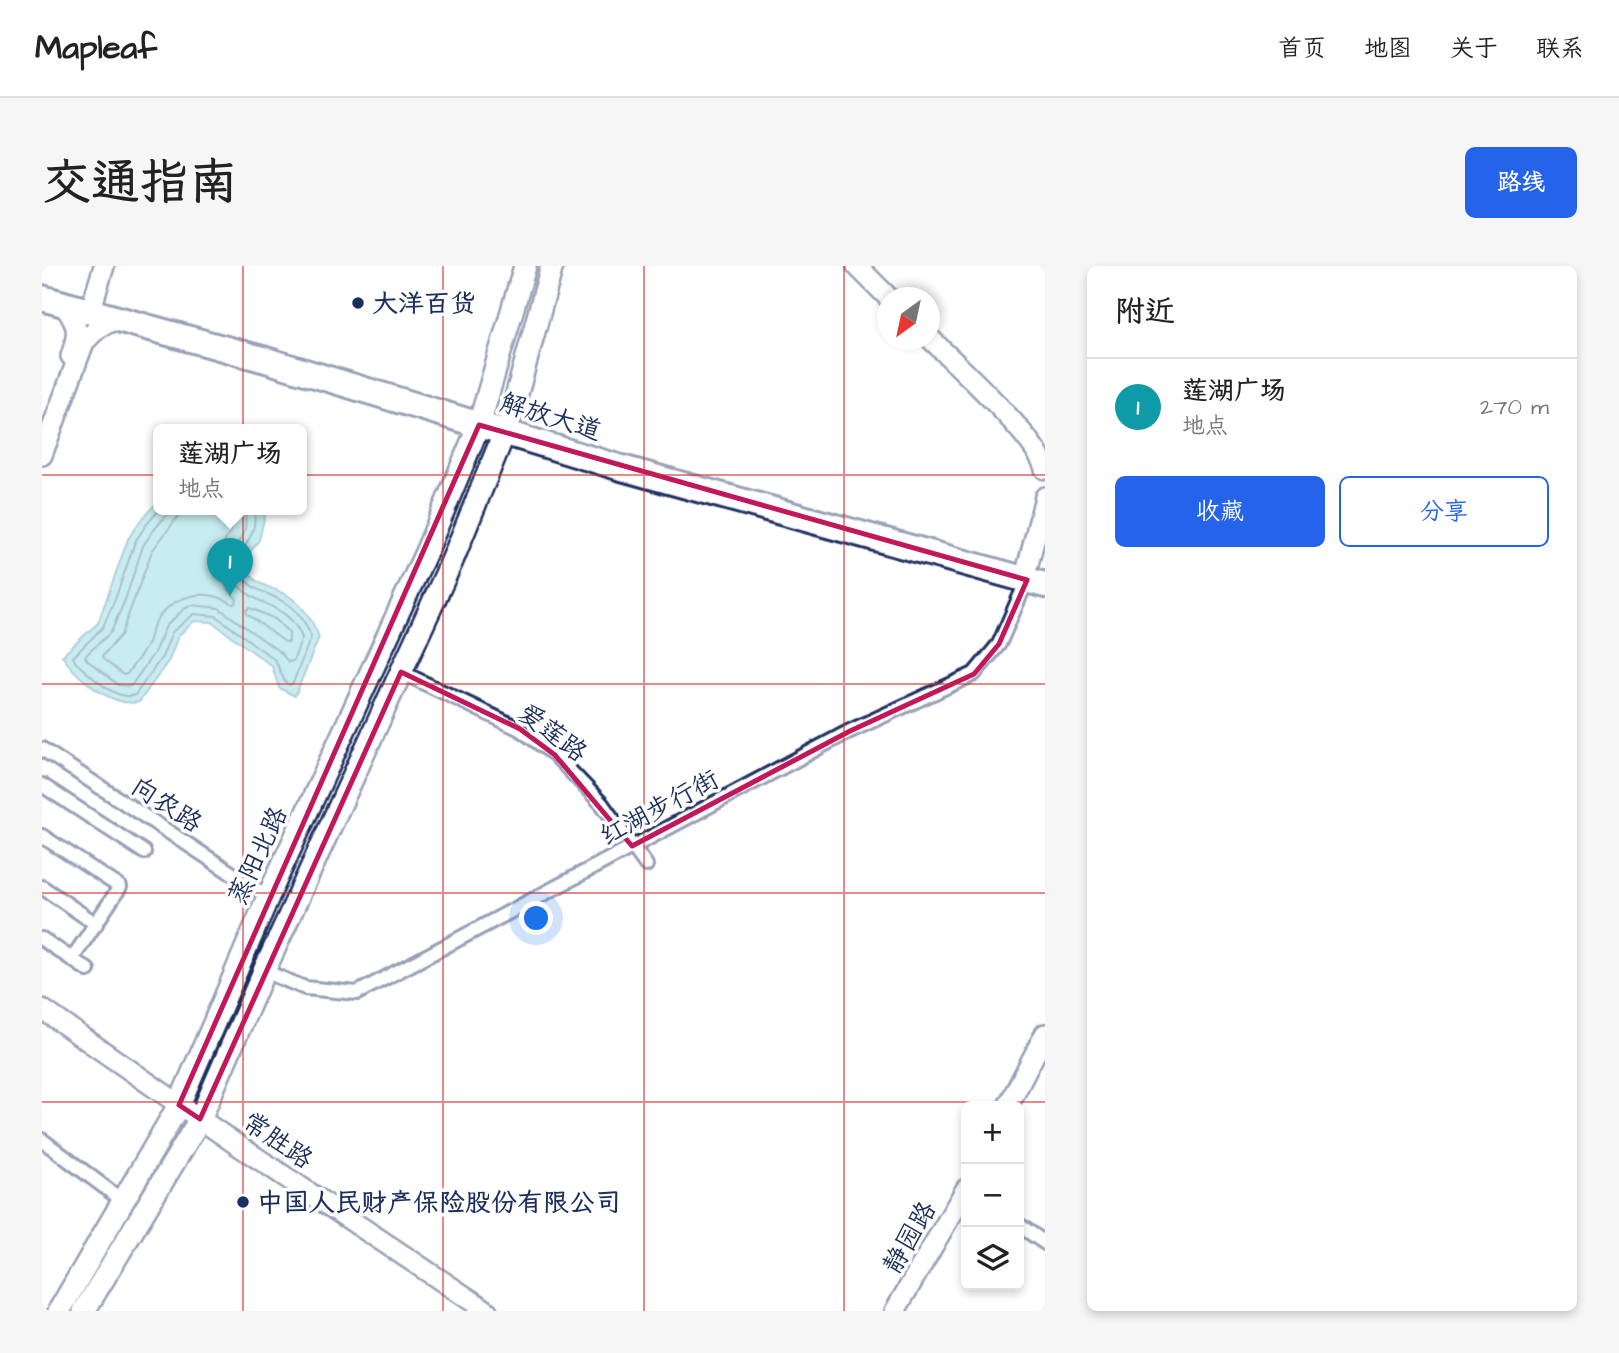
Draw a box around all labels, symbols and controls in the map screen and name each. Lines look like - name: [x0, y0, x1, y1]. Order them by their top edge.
- text: Mapleaf: [35, 25, 157, 71]
- text: 首页: [1278, 32, 1326, 66]
- text: 地图: [1364, 32, 1412, 66]
- text: 关于: [1450, 32, 1498, 66]
- text: 联系: [1536, 32, 1584, 66]
- button: 路线: [1465, 147, 1577, 218]
- text: 交通指南: [42, 150, 238, 218]
- place label: 大洋百货: [372, 286, 476, 322]
- north arrow: [877, 287, 940, 350]
- text: 附近: [1115, 291, 1175, 333]
- marker: 大洋百货: [350, 295, 366, 311]
- text: 莲湖广场: [1182, 373, 1286, 409]
- street label: 解放大道: [496, 385, 606, 449]
- text: 1: [1137, 391, 1139, 423]
- text: 270 m: [1480, 391, 1549, 423]
- text: 地点: [1182, 410, 1228, 442]
- popup: [153, 424, 307, 515]
- text: 莲湖广场: [178, 436, 282, 472]
- text: 地点: [178, 473, 224, 505]
- button: 收藏: [1115, 476, 1325, 547]
- button: 分享: [1339, 476, 1549, 547]
- pin: 1: [207, 538, 253, 596]
- street label: 爱莲路: [510, 695, 594, 771]
- street label: 红湖步行街: [594, 761, 725, 854]
- street label: 向农路: [124, 768, 209, 841]
- street label: 蒸阳北路: [220, 801, 296, 910]
- your location: [519, 901, 553, 935]
- map controls: [961, 1101, 1024, 1290]
- button: +: [961, 1101, 1024, 1164]
- street label: 常胜路: [235, 1104, 320, 1178]
- button: −: [961, 1164, 1024, 1227]
- place label: 中国人民财产保险股份有限公司: [257, 1185, 621, 1221]
- marker: 中国人民财产保险股份有限公司: [235, 1194, 251, 1210]
- street label: 静园路: [875, 1195, 945, 1280]
- button: layers: [961, 1227, 1024, 1290]

